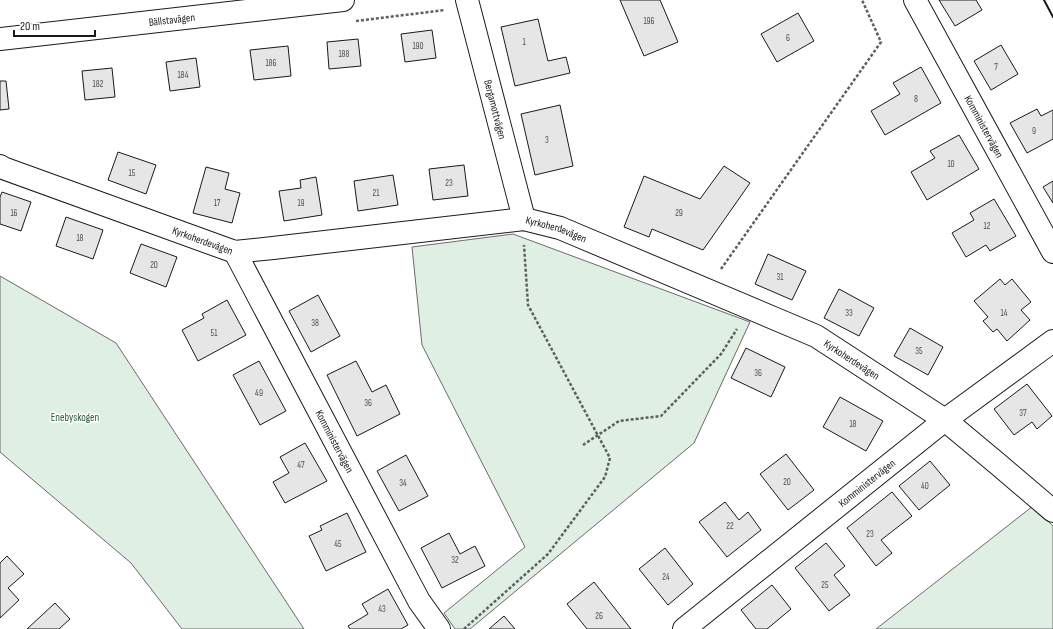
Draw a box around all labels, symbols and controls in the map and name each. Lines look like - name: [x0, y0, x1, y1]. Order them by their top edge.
- street label: Bällstavägen: [148, 11, 196, 29]
- scale bar: [14, 12, 95, 38]
- house number: 196: [643, 16, 655, 27]
- text: 20 m: [20, 19, 40, 34]
- house number: 6: [786, 33, 790, 44]
- house number: 1: [522, 37, 526, 48]
- house number: 190: [412, 41, 424, 52]
- house number: 188: [338, 49, 350, 60]
- house number: 186: [265, 58, 277, 69]
- house number: 7: [994, 62, 998, 73]
- house number: 184: [177, 70, 189, 81]
- street label: Bergamottvägen: [481, 78, 509, 141]
- house number: 182: [93, 79, 104, 90]
- street label: Komministervägen: [961, 93, 1006, 160]
- house number: 8: [914, 94, 918, 105]
- house number: 9: [1032, 126, 1036, 137]
- house number: 3: [545, 135, 549, 146]
- house number: 10: [947, 159, 955, 170]
- house number: 15: [129, 168, 136, 179]
- house number: 23: [445, 178, 453, 189]
- house number: 21: [373, 188, 380, 199]
- house number: 17: [214, 198, 221, 209]
- house number: 19: [297, 198, 305, 209]
- house number: 16: [10, 208, 18, 219]
- house number: 29: [675, 208, 683, 219]
- street label: Kyrkoherdevägen: [524, 214, 589, 246]
- house number: 12: [984, 221, 991, 232]
- street label: Kyrkoherdevägen: [170, 224, 235, 258]
- house number: 18: [76, 233, 84, 244]
- house number: 20: [150, 260, 158, 271]
- house number: 31: [777, 272, 784, 283]
- house number: 33: [845, 308, 853, 319]
- house number: 14: [1001, 308, 1008, 319]
- house number: 38: [311, 318, 319, 329]
- house number: 51: [211, 328, 218, 339]
- street label: Kyrkoherdevägen: [821, 337, 882, 383]
- house number: 35: [915, 346, 923, 357]
- house number: 36: [754, 368, 762, 379]
- house number: 49: [255, 388, 263, 399]
- house number: 36: [364, 398, 372, 409]
- street label: Komministervägen: [313, 408, 356, 475]
- house number: 37: [1019, 408, 1027, 419]
- park label: Enebyskogen: [51, 411, 99, 424]
- house number: 18: [849, 419, 857, 430]
- street label: Komministervägen: [836, 456, 898, 510]
- house number: 47: [297, 460, 305, 471]
- house number: 20: [783, 477, 791, 488]
- house number: 34: [399, 478, 407, 489]
- house number: 40: [921, 481, 929, 492]
- house number: 22: [726, 521, 734, 532]
- house number: 23: [866, 529, 874, 540]
- house number: 45: [334, 539, 342, 550]
- house number: 32: [451, 555, 459, 566]
- house number: 24: [662, 572, 670, 583]
- house number: 25: [821, 580, 829, 591]
- house number: 43: [378, 604, 386, 615]
- house number: 26: [595, 611, 603, 622]

